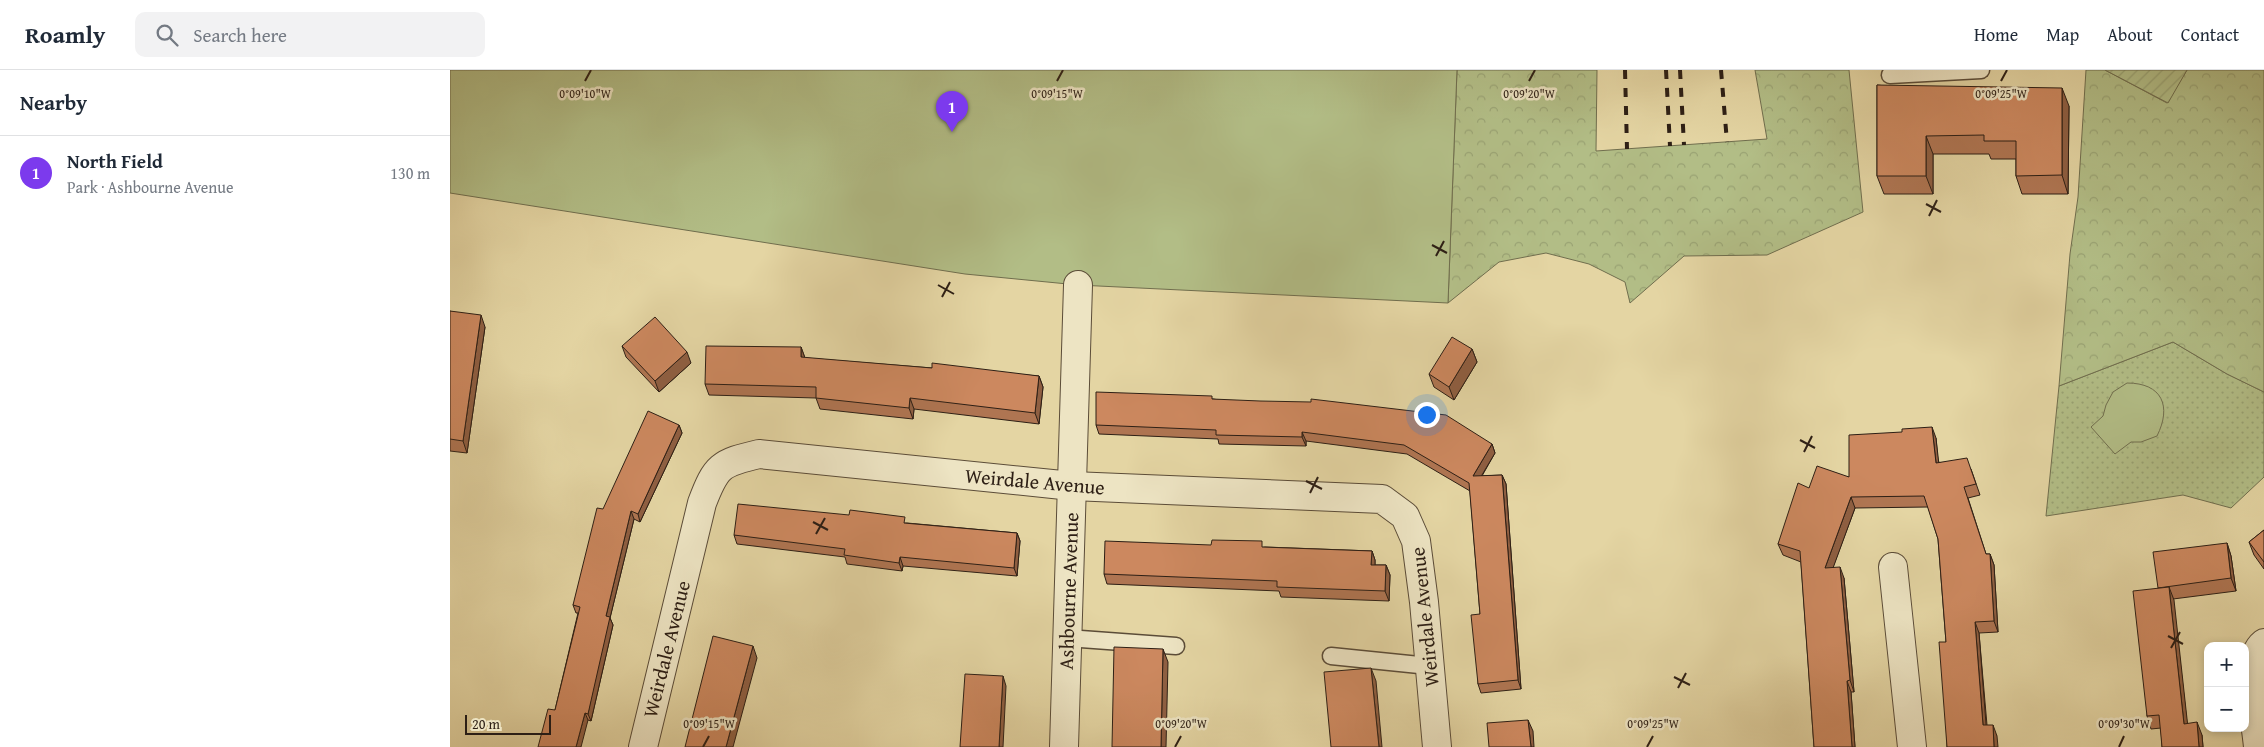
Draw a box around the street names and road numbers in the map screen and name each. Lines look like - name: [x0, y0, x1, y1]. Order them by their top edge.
- street label: Weirdale Avenue: [964, 460, 1106, 502]
- street label: Ashbourne Avenue: [1051, 512, 1085, 670]
- street label: Weirdale Avenue: [1402, 546, 1446, 688]
- street label: Weirdale Avenue: [635, 577, 697, 721]

